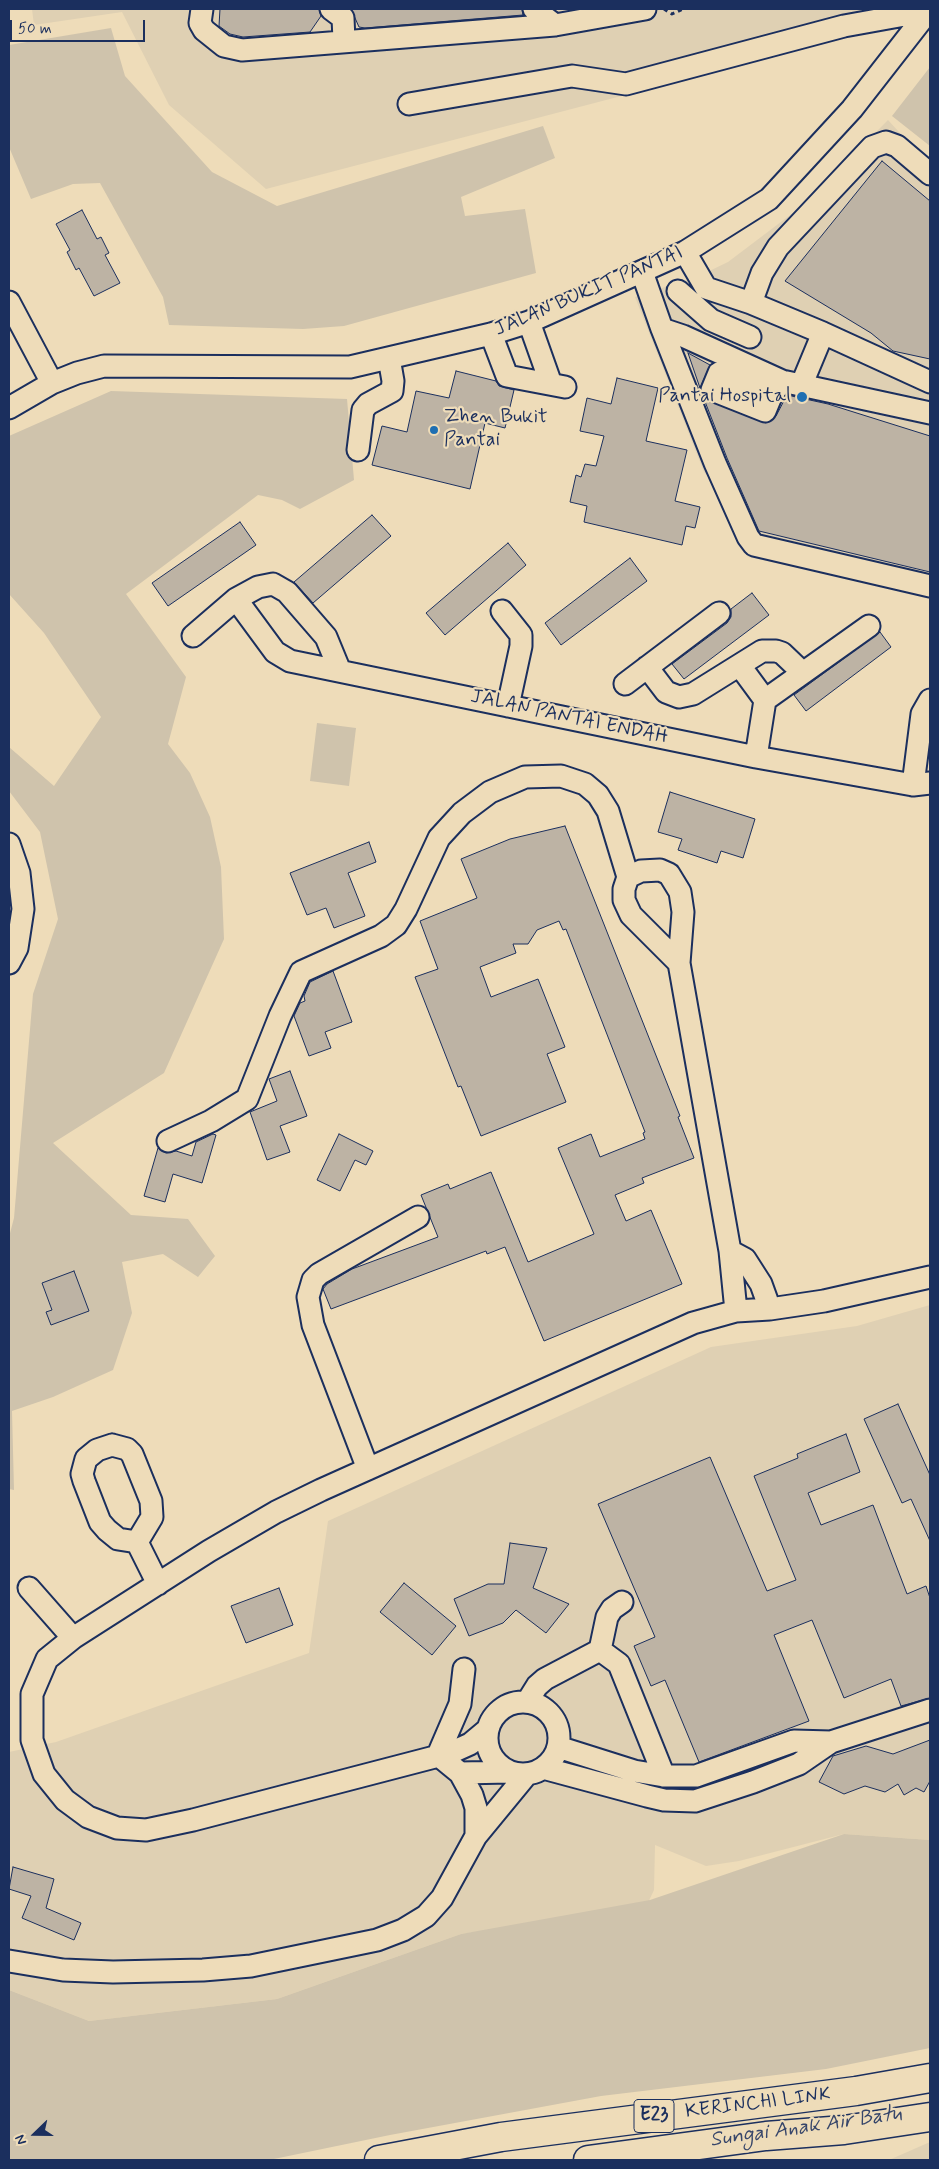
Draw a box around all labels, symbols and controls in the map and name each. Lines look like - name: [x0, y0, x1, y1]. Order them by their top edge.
- scale bar: [12, 10, 148, 42]
- text: 50 m: [18, 19, 52, 39]
- street label: JALAN BUKIT PANTAI: [491, 241, 687, 343]
- place label: Pantai Hospital: [658, 385, 791, 409]
- marker: Pantai Hospital: [795, 390, 809, 404]
- place label: Zhen Bukit Pantai: [444, 406, 547, 453]
- marker: Zhen Bukit Pantai: [428, 424, 440, 436]
- street label: JALAN PANTAI ENDAH: [468, 685, 670, 751]
- street label: KERINCHI LINK: [684, 2083, 832, 2125]
- road number: E23: [634, 2100, 674, 2132]
- water label: Sungai Anak Air Batu: [708, 2102, 904, 2154]
- north arrow: [10, 2109, 60, 2159]
- text: N: [11, 2132, 31, 2147]

